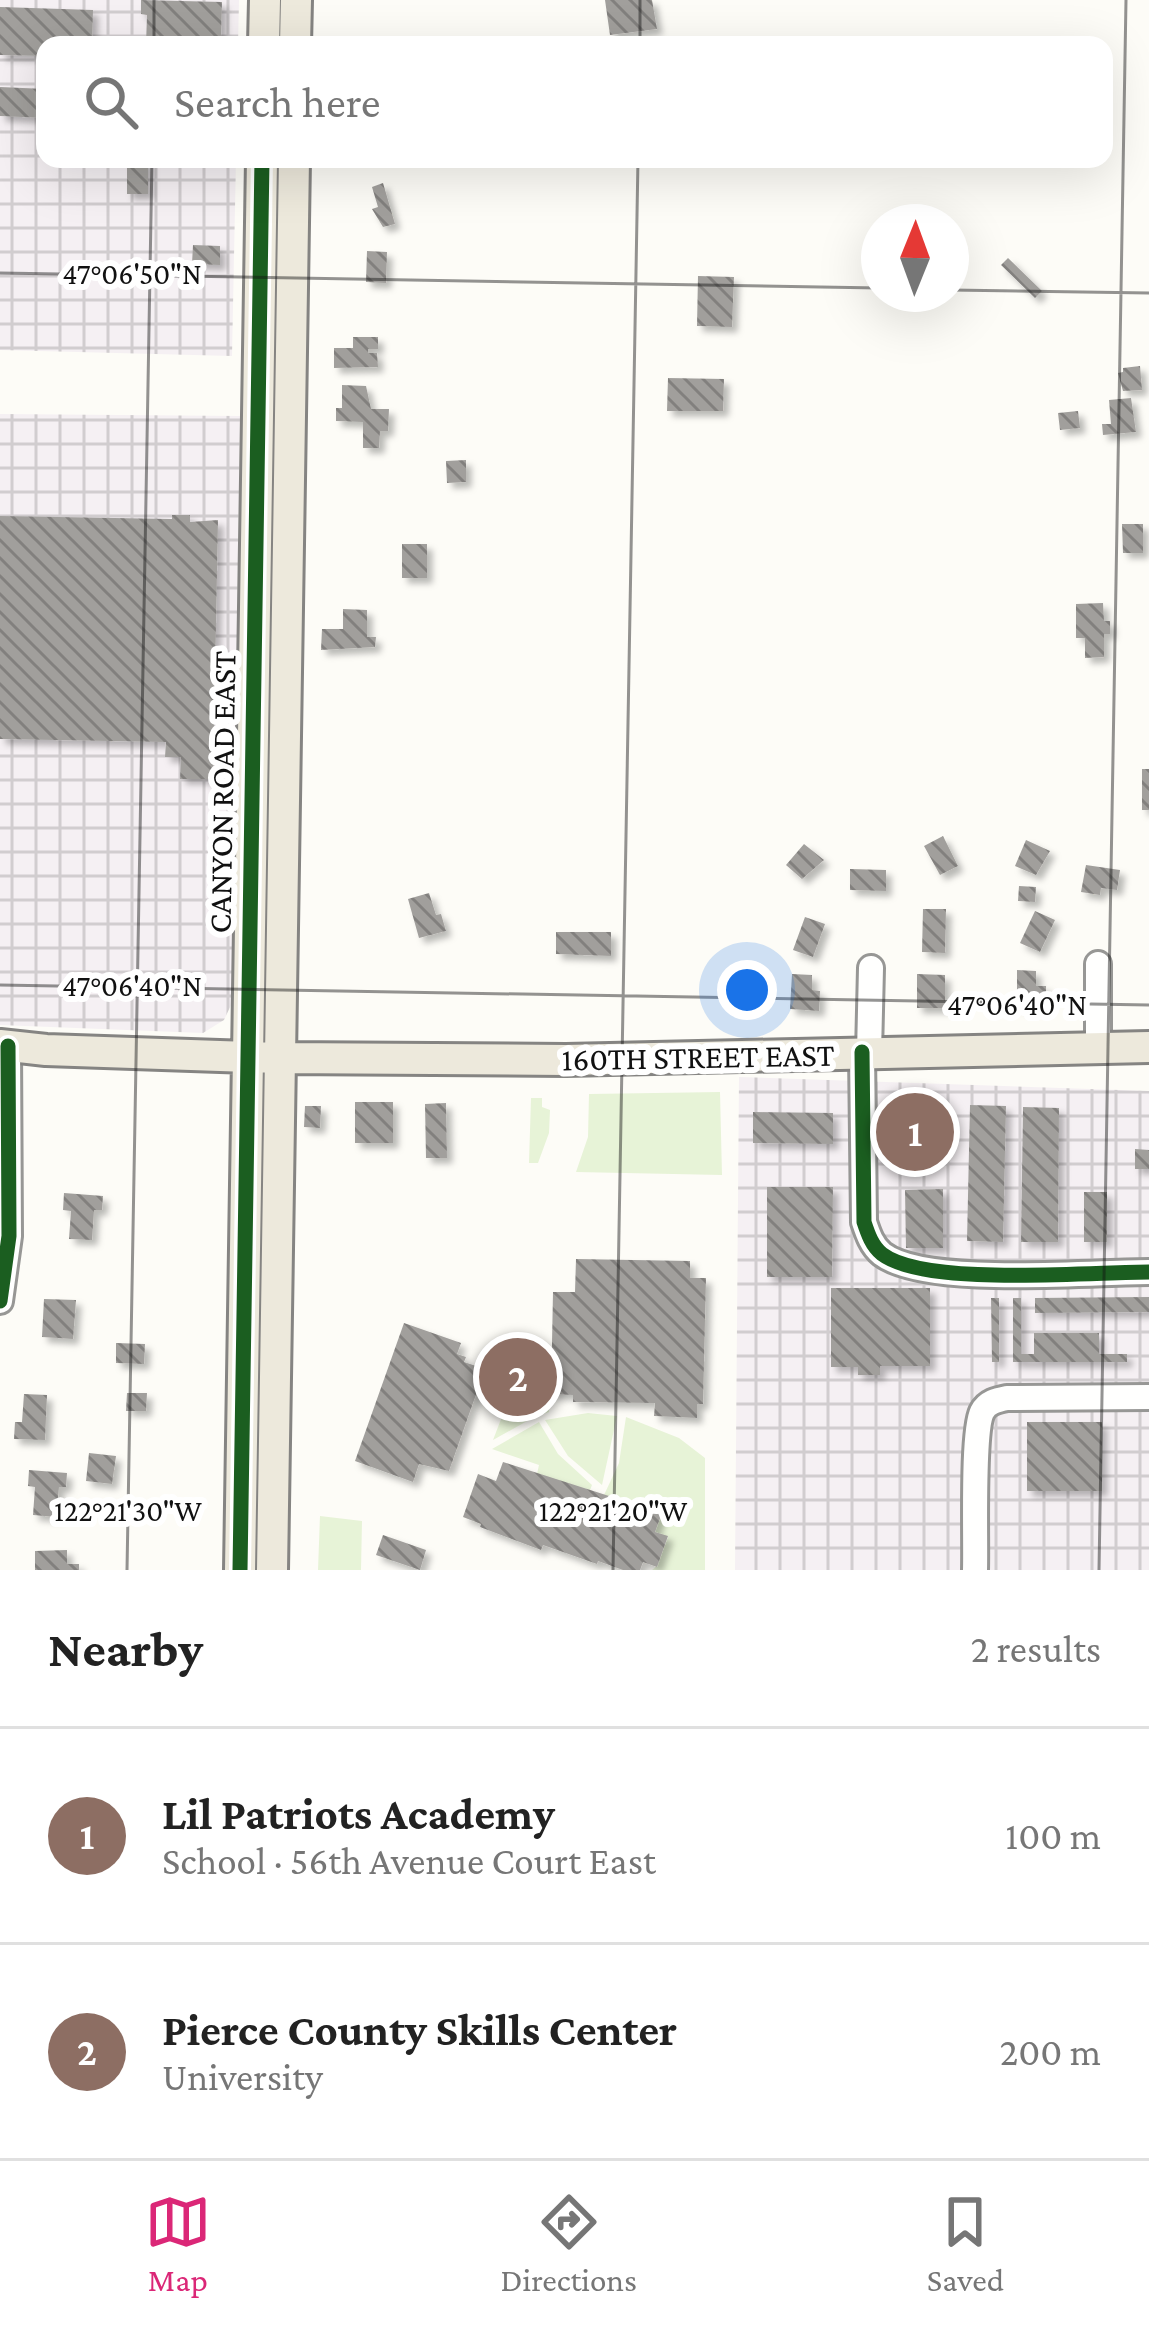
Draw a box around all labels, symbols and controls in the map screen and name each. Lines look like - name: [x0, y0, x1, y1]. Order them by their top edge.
- search box: [36, 36, 1113, 168]
- icon: search: [78, 69, 144, 135]
- text: Search here: [174, 77, 381, 127]
- north arrow: [861, 204, 969, 312]
- text: 47°06'50"N: [62, 257, 202, 290]
- street label: CANYON ROAD EAST: [201, 650, 242, 934]
- your location: [717, 960, 777, 1020]
- text: 47°06'40"N: [62, 969, 202, 1002]
- text: 47°06'40"N: [947, 988, 1087, 1021]
- street label: 160TH STREET EAST: [561, 1036, 835, 1077]
- pin: 1: [876, 1087, 954, 1177]
- pin: 2: [479, 1332, 557, 1422]
- text: 122°21'30"W: [54, 1494, 202, 1527]
- text: 122°21'20"W: [539, 1494, 688, 1527]
- text: Nearby: [48, 1620, 203, 1677]
- text: 2 results: [971, 1627, 1101, 1670]
- text: Lil Patriots Academy: [162, 1789, 555, 1839]
- text: 1: [80, 1814, 94, 1857]
- text: 100 m: [1005, 1814, 1101, 1857]
- text: School · 56th Avenue Court East: [162, 1839, 656, 1882]
- text: Pierce County Skills Center: [162, 2005, 677, 2055]
- text: 2: [77, 2030, 97, 2073]
- text: 200 m: [1000, 2030, 1101, 2073]
- text: University: [162, 2055, 323, 2098]
- tab: Map: [145, 2189, 211, 2298]
- tab: Directions: [501, 2189, 637, 2298]
- tab: Saved: [927, 2189, 1004, 2298]

